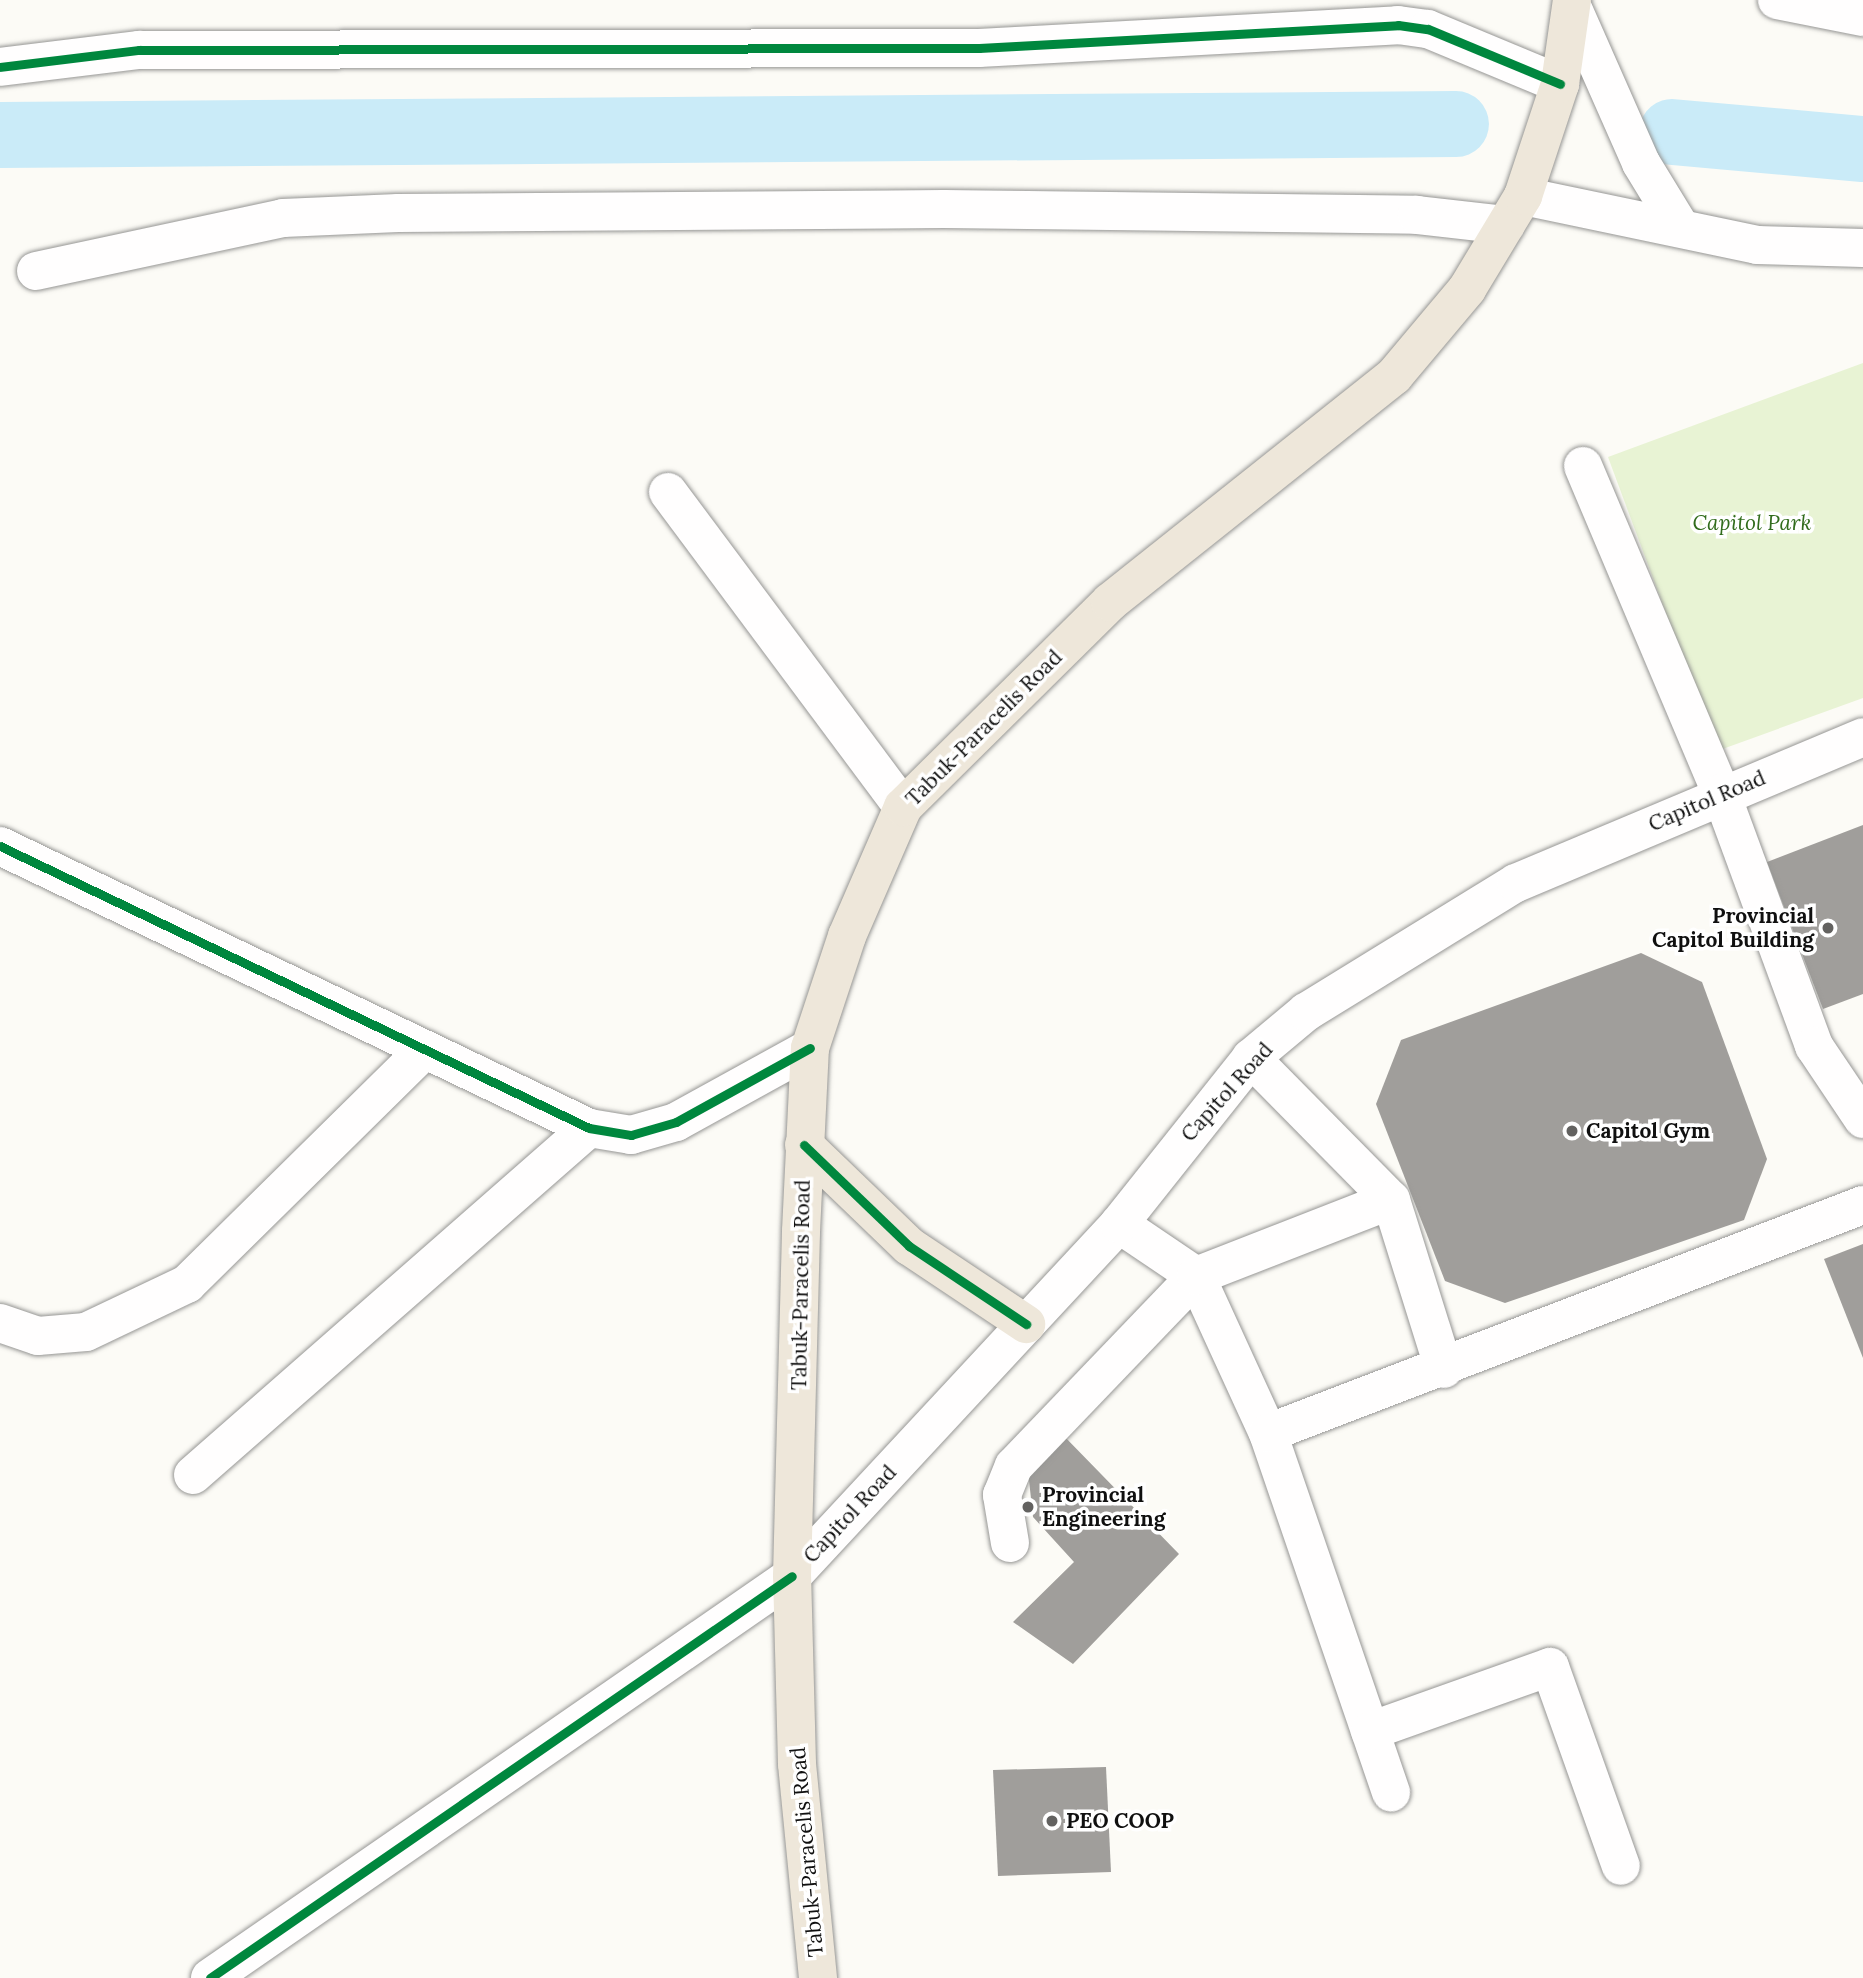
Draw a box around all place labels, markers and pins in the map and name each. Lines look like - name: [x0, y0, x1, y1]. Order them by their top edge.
- place label: Provincial Capitol Building: [1652, 903, 1814, 953]
- marker: Provincial Capitol Building: [1820, 920, 1836, 936]
- place label: Capitol Gym: [1586, 1118, 1710, 1144]
- marker: Capitol Gym: [1564, 1123, 1580, 1139]
- place label: Provincial Engineering: [1042, 1482, 1165, 1532]
- marker: Provincial Engineering: [1020, 1499, 1036, 1515]
- place label: PEO COOP: [1066, 1808, 1174, 1834]
- marker: PEO COOP: [1044, 1813, 1060, 1829]

